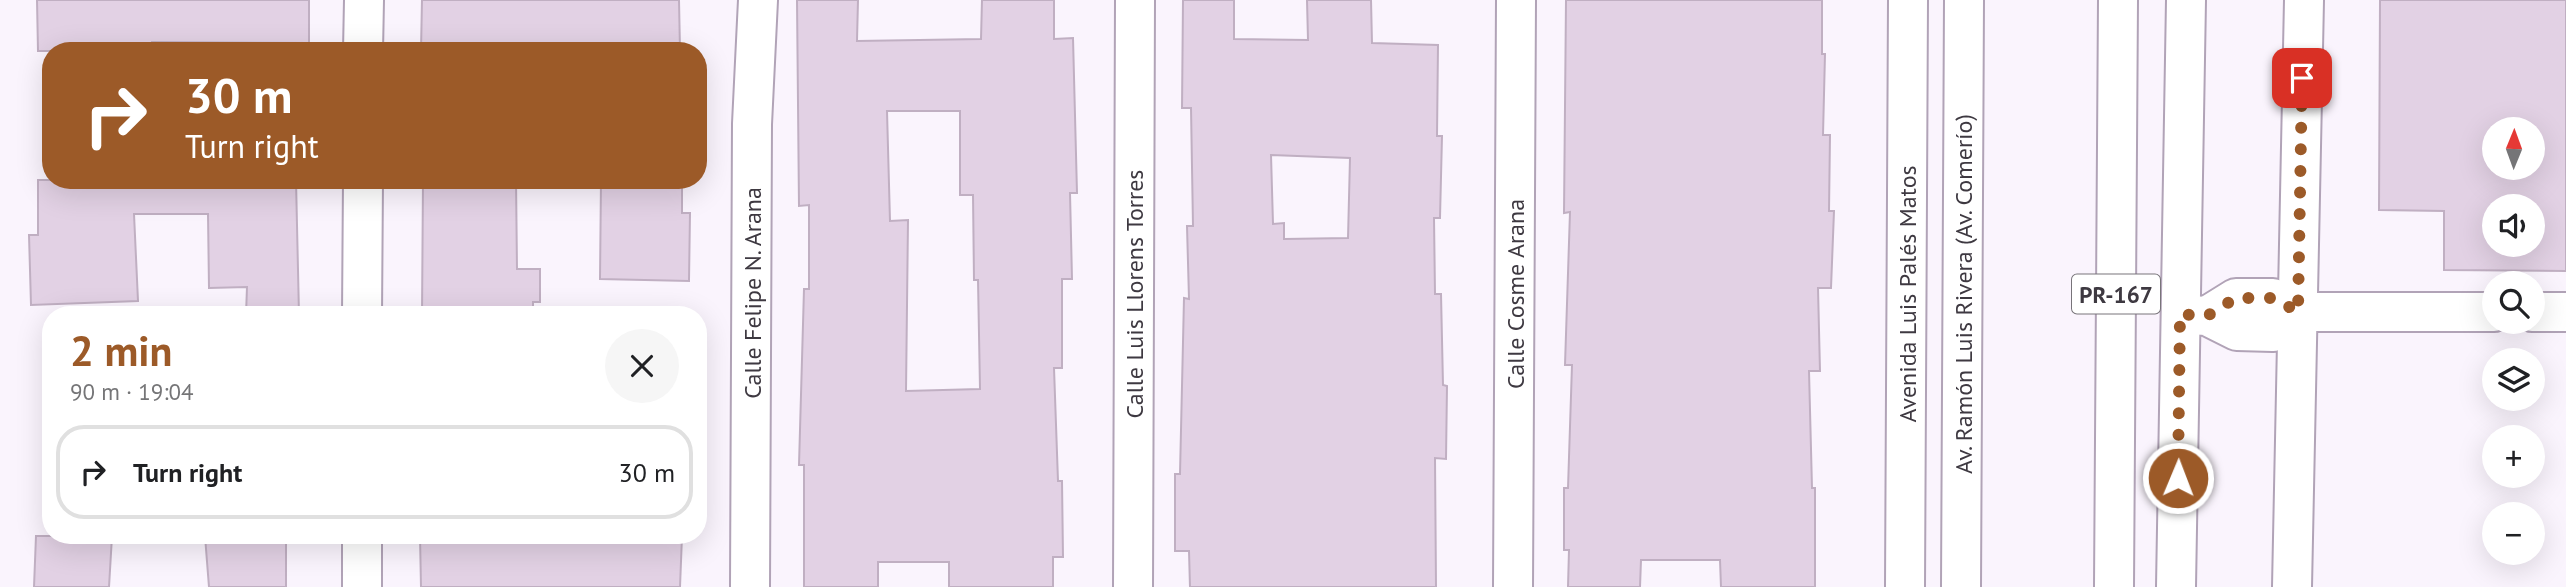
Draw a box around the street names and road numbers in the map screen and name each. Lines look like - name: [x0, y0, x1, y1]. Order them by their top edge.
- street label: Av. Ramón Luis Rivera (Av. Comerío): [1948, 114, 1979, 474]
- street label: Avenida Luis Palés Matos: [1892, 165, 1923, 423]
- street label: Calle Luis Llorens Torres: [1119, 170, 1150, 418]
- street label: Calle Felipe N. Arana: [737, 187, 768, 399]
- street label: Calle Cosme Arana: [1500, 199, 1531, 389]
- road number: PR-167: [2072, 274, 2160, 314]

